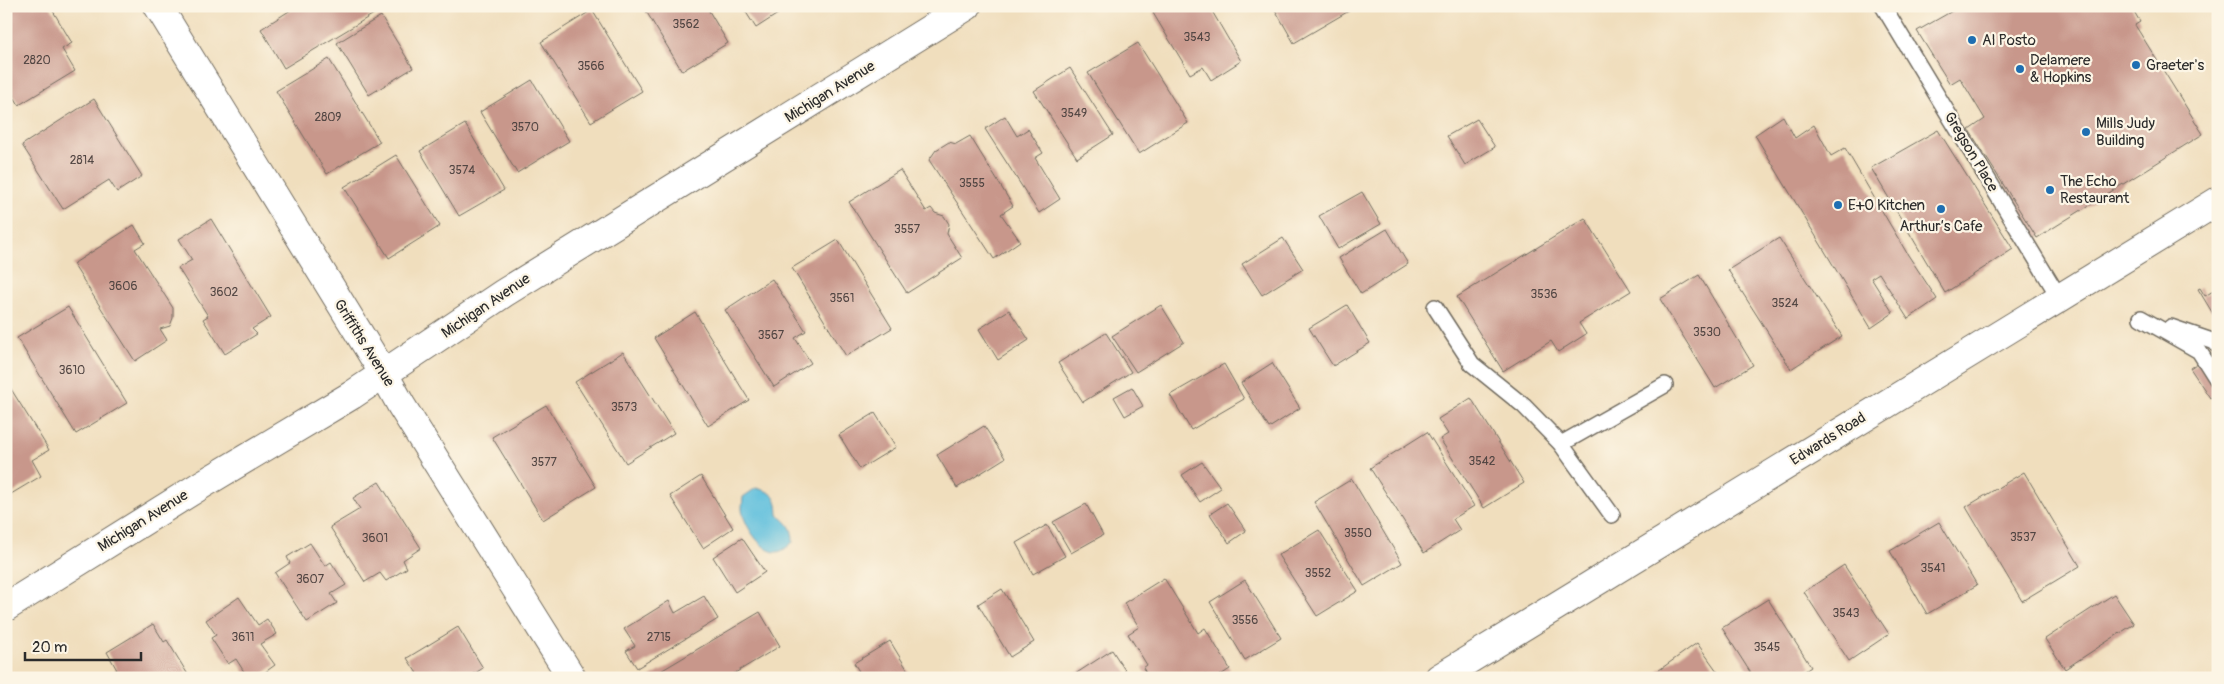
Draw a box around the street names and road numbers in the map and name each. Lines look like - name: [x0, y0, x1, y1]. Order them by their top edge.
- street label: Michigan Avenue: [781, 56, 879, 127]
- street label: Gregson Place: [1940, 108, 2003, 196]
- street label: Michigan Avenue: [438, 269, 534, 343]
- street label: Griffiths Avenue: [330, 296, 399, 391]
- street label: Edwards Road: [1787, 408, 1869, 470]
- street label: Michigan Avenue: [94, 485, 192, 556]

